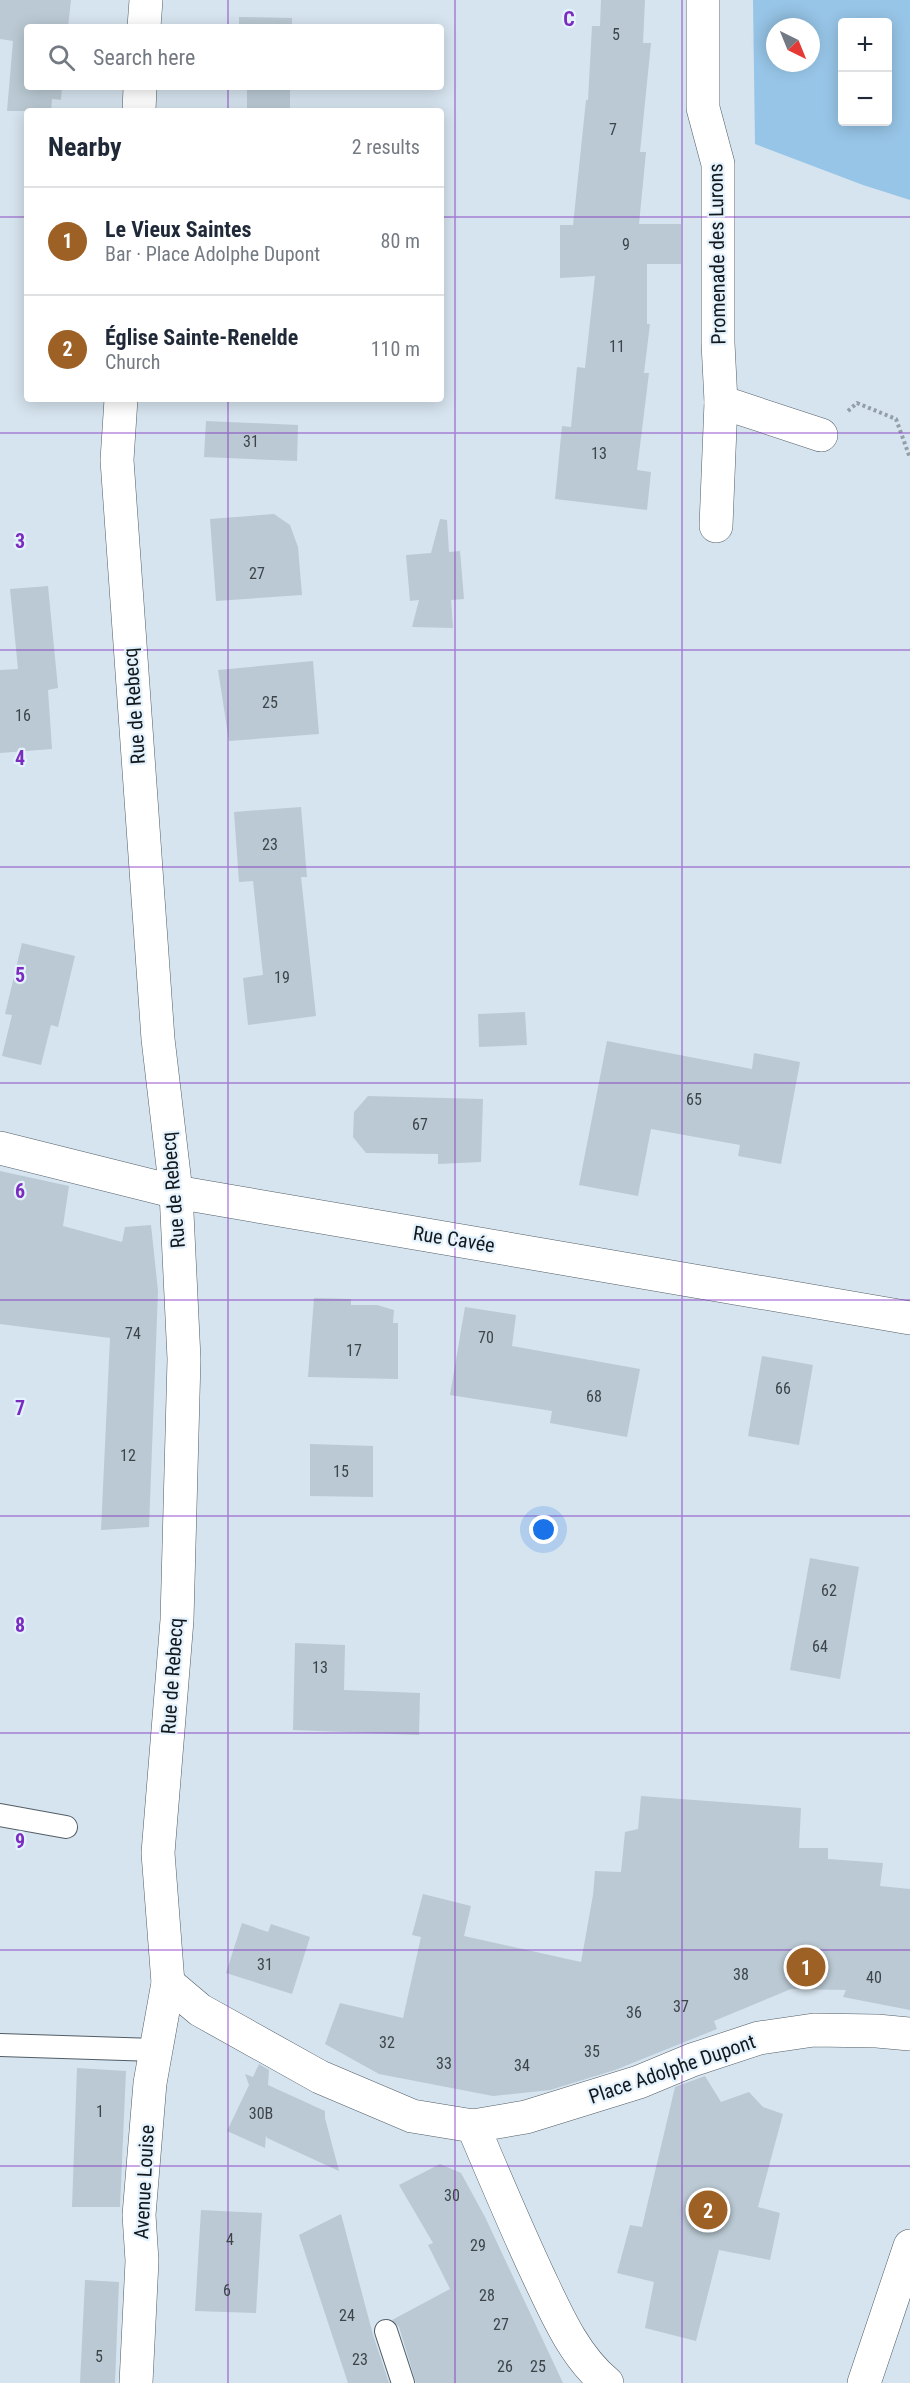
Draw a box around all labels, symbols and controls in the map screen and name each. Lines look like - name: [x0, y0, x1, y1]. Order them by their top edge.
- text: C: [563, 7, 575, 31]
- north arrow: [766, 18, 820, 72]
- map controls: [838, 18, 892, 126]
- button: +: [838, 18, 892, 72]
- search box: [24, 24, 444, 90]
- house number: 5: [612, 25, 620, 44]
- icon: search: [45, 41, 78, 74]
- text: Search here: [93, 45, 195, 70]
- button: −: [838, 72, 892, 126]
- house number: 7: [609, 120, 617, 139]
- text: Nearby: [48, 132, 122, 162]
- text: 2 results: [352, 135, 420, 159]
- street label: Promenade des Lurons: [703, 163, 731, 345]
- text: Le Vieux Saintes: [105, 217, 252, 242]
- text: 1: [62, 229, 73, 253]
- text: 80 m: [381, 229, 420, 253]
- house number: 9: [622, 235, 630, 254]
- text: Bar · Place Adolphe Dupont: [105, 242, 320, 266]
- text: Église Sainte-Renelde: [105, 325, 298, 350]
- text: 2: [62, 337, 73, 361]
- text: 110 m: [371, 337, 420, 361]
- house number: 11: [609, 337, 625, 356]
- text: Church: [105, 350, 160, 374]
- house number: 31: [243, 432, 259, 451]
- house number: 13: [591, 444, 607, 463]
- text: 3: [15, 529, 25, 553]
- house number: 27: [249, 564, 265, 583]
- street label: Rue de Rebecq: [118, 647, 150, 765]
- house number: 25: [262, 693, 278, 712]
- house number: 16: [15, 706, 31, 725]
- text: 4: [15, 746, 25, 770]
- house number: 23: [262, 835, 278, 854]
- text: 5: [15, 963, 25, 987]
- house number: 19: [274, 968, 290, 987]
- house number: 65: [686, 1090, 702, 1109]
- house number: 67: [412, 1115, 428, 1134]
- street label: Rue de Rebecq: [156, 1131, 190, 1249]
- text: 6: [15, 1179, 25, 1203]
- street label: Rue Cavée: [412, 1221, 496, 1257]
- house number: 74: [125, 1324, 141, 1343]
- house number: 70: [478, 1328, 494, 1347]
- house number: 17: [346, 1341, 362, 1360]
- house number: 66: [775, 1379, 791, 1398]
- house number: 68: [586, 1387, 602, 1406]
- text: 7: [15, 1396, 25, 1420]
- house number: 12: [120, 1446, 136, 1465]
- house number: 15: [333, 1462, 349, 1481]
- your location: [529, 1515, 558, 1544]
- house number: 62: [821, 1581, 837, 1600]
- text: 8: [15, 1613, 25, 1637]
- street label: Rue de Rebecq: [156, 1617, 188, 1735]
- house number: 64: [812, 1637, 828, 1656]
- house number: 13: [312, 1658, 328, 1677]
- text: 9: [15, 1829, 25, 1853]
- pin: 1: [786, 1944, 826, 1990]
- house number: 31: [257, 1955, 273, 1974]
- house number: 38: [733, 1965, 749, 1984]
- house number: 40: [866, 1968, 882, 1987]
- house number: 37: [673, 1997, 689, 2016]
- house number: 36: [626, 2003, 642, 2022]
- street label: Place Adolphe Dupont: [586, 2029, 759, 2109]
- house number: 32: [379, 2033, 395, 2052]
- house number: 35: [584, 2042, 600, 2061]
- house number: 33: [436, 2054, 452, 2073]
- house number: 34: [514, 2056, 530, 2075]
- house number: 1: [96, 2102, 104, 2121]
- house number: 30B: [249, 2104, 273, 2123]
- street label: Avenue Louise: [129, 2124, 159, 2240]
- house number: 30: [444, 2186, 460, 2205]
- pin: 2: [688, 2188, 728, 2232]
- house number: 4: [226, 2230, 234, 2249]
- house number: 29: [470, 2236, 486, 2255]
- house number: 6: [223, 2281, 231, 2300]
- house number: 28: [479, 2286, 495, 2305]
- house number: 24: [339, 2306, 355, 2325]
- house number: 27: [493, 2315, 509, 2334]
- house number: 5: [95, 2347, 103, 2366]
- house number: 23: [352, 2350, 368, 2369]
- house number: 26: [497, 2357, 513, 2376]
- house number: 25: [530, 2357, 546, 2376]

